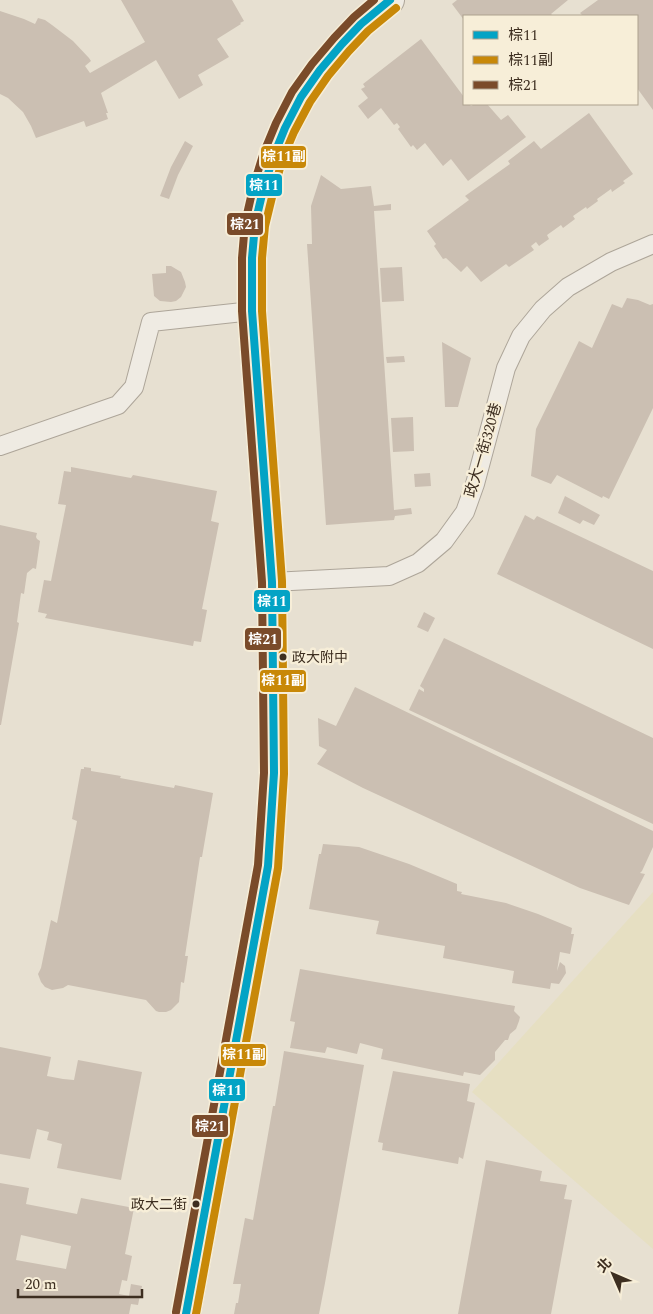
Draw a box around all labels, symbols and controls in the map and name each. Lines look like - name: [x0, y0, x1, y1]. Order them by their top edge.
- legend: [463, 15, 638, 105]
- text: 棕11: [508, 24, 538, 47]
- text: 棕11副: [508, 49, 553, 72]
- text: 棕21: [508, 74, 538, 97]
- line badge: 棕11副: [260, 145, 307, 169]
- text: 棕11副: [262, 146, 306, 167]
- line badge: 棕11: [245, 173, 283, 197]
- text: 棕11: [249, 175, 279, 196]
- line badge: 棕21: [226, 212, 264, 236]
- text: 棕21: [230, 214, 260, 235]
- street label: 政大一街320巷: [459, 400, 508, 500]
- line badge: 棕11: [253, 589, 291, 613]
- text: 棕11: [257, 591, 287, 612]
- line badge: 棕21: [244, 627, 282, 651]
- text: 棕21: [248, 629, 278, 650]
- place label: 政大附中: [292, 647, 348, 668]
- marker: 政大附中: [278, 652, 288, 662]
- line badge: 棕11副: [259, 669, 307, 693]
- text: 棕11副: [261, 670, 305, 691]
- line badge: 棕11副: [220, 1043, 267, 1067]
- text: 棕11副: [222, 1044, 266, 1065]
- line badge: 棕11: [208, 1078, 246, 1102]
- text: 棕11: [212, 1080, 242, 1101]
- line badge: 棕21: [191, 1114, 229, 1138]
- text: 棕21: [195, 1116, 225, 1137]
- place label: 政大二街: [131, 1194, 187, 1215]
- marker: 政大二街: [191, 1199, 201, 1209]
- north arrow: [588, 1249, 638, 1299]
- text: 北: [592, 1253, 617, 1278]
- scale bar: [18, 1266, 141, 1298]
- text: 20 m: [25, 1273, 57, 1296]

